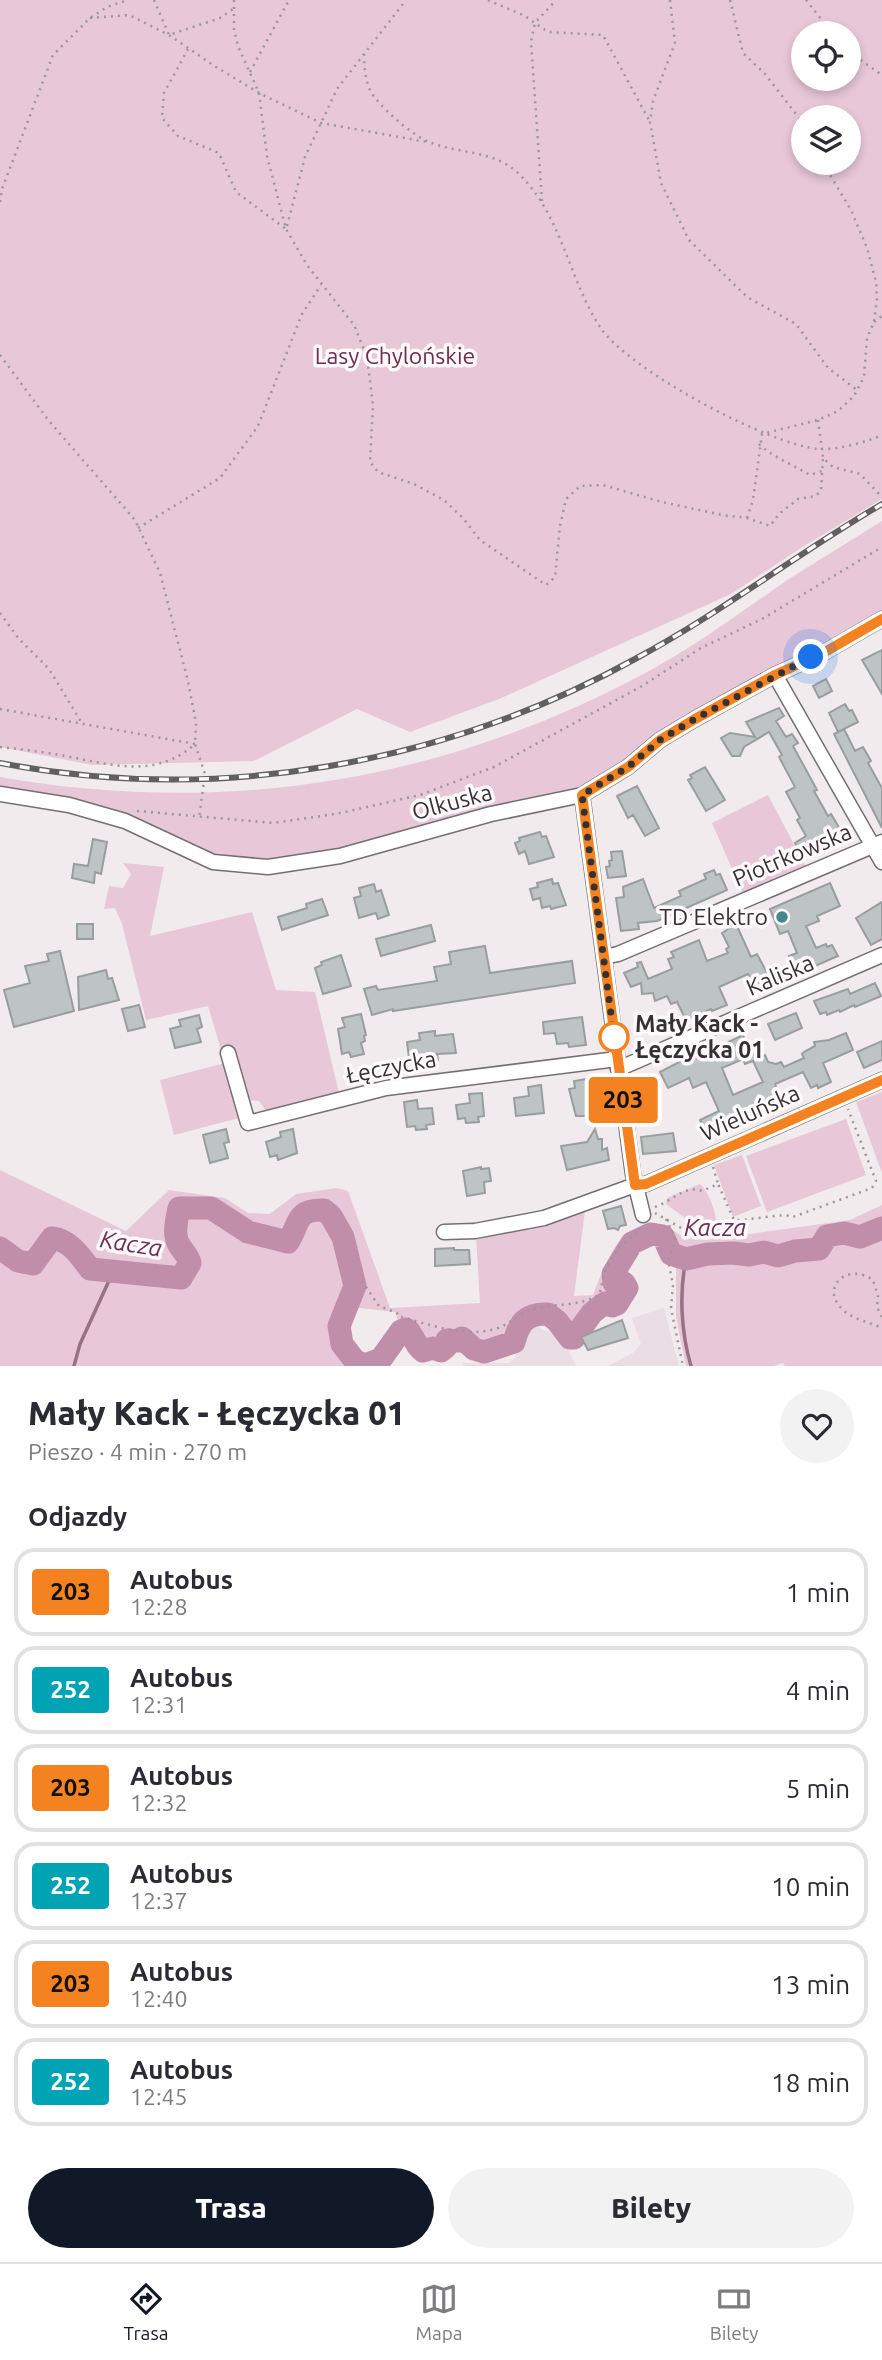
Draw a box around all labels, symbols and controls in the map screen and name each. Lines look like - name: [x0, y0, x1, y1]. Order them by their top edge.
- map controls: [791, 21, 861, 175]
- button: locate: [791, 21, 861, 91]
- button: layers: [791, 105, 861, 175]
- park label: Lasy Chylońskie: [315, 343, 475, 368]
- your location: [793, 639, 828, 674]
- street label: Olkuska: [409, 779, 495, 824]
- street label: Piotrkowska: [729, 818, 855, 891]
- place label: TD Elektro: [659, 904, 768, 929]
- marker: TD Elektro: [774, 909, 790, 925]
- street label: Kaliska: [742, 949, 817, 1000]
- place label: Mały Kack - Łęczycka 01: [635, 1011, 764, 1063]
- marker: Mały Kack - Łęczycka 01: [599, 1022, 629, 1052]
- street label: Łęczycka: [344, 1046, 438, 1087]
- line badge: 203: [583, 1077, 663, 1123]
- street label: Wieluńska: [696, 1080, 803, 1145]
- text: 203: [603, 1086, 643, 1113]
- water label: Kacza: [684, 1214, 746, 1241]
- water label: Kacza: [98, 1225, 164, 1262]
- button: heart: [780, 1389, 854, 1463]
- text: Mały Kack - Łęczycka 01: [28, 1394, 405, 1431]
- text: Pieszo · 4 min · 270 m: [28, 1439, 247, 1464]
- text: Odjazdy: [28, 1502, 127, 1531]
- text: Autobus: [130, 1565, 233, 1594]
- text: 203: [50, 1578, 91, 1605]
- text: 1 min: [786, 1578, 850, 1607]
- text: 12:28: [130, 1594, 188, 1619]
- text: Autobus: [130, 1663, 233, 1692]
- text: 252: [50, 1676, 91, 1703]
- text: 4 min: [786, 1676, 850, 1705]
- text: 12:31: [130, 1692, 188, 1717]
- text: Autobus: [130, 1761, 233, 1790]
- text: 203: [50, 1774, 91, 1801]
- text: 5 min: [786, 1774, 850, 1803]
- text: 12:32: [130, 1790, 188, 1815]
- text: Autobus: [130, 1859, 233, 1888]
- text: 252: [50, 1872, 91, 1899]
- text: 10 min: [771, 1872, 850, 1901]
- text: 12:37: [130, 1888, 188, 1913]
- text: Autobus: [130, 1957, 233, 1986]
- text: 203: [50, 1970, 91, 1997]
- text: 13 min: [771, 1970, 850, 1999]
- text: 12:40: [130, 1986, 188, 2011]
- text: Autobus: [130, 2055, 233, 2084]
- text: 252: [50, 2068, 91, 2095]
- text: 18 min: [771, 2068, 850, 2097]
- text: 12:45: [130, 2084, 188, 2109]
- button: Trasa: [28, 2168, 434, 2248]
- button: Bilety: [448, 2168, 854, 2248]
- tab: Trasa: [124, 2280, 168, 2344]
- tab: Mapa: [415, 2280, 463, 2344]
- tab: Bilety: [710, 2280, 758, 2344]

